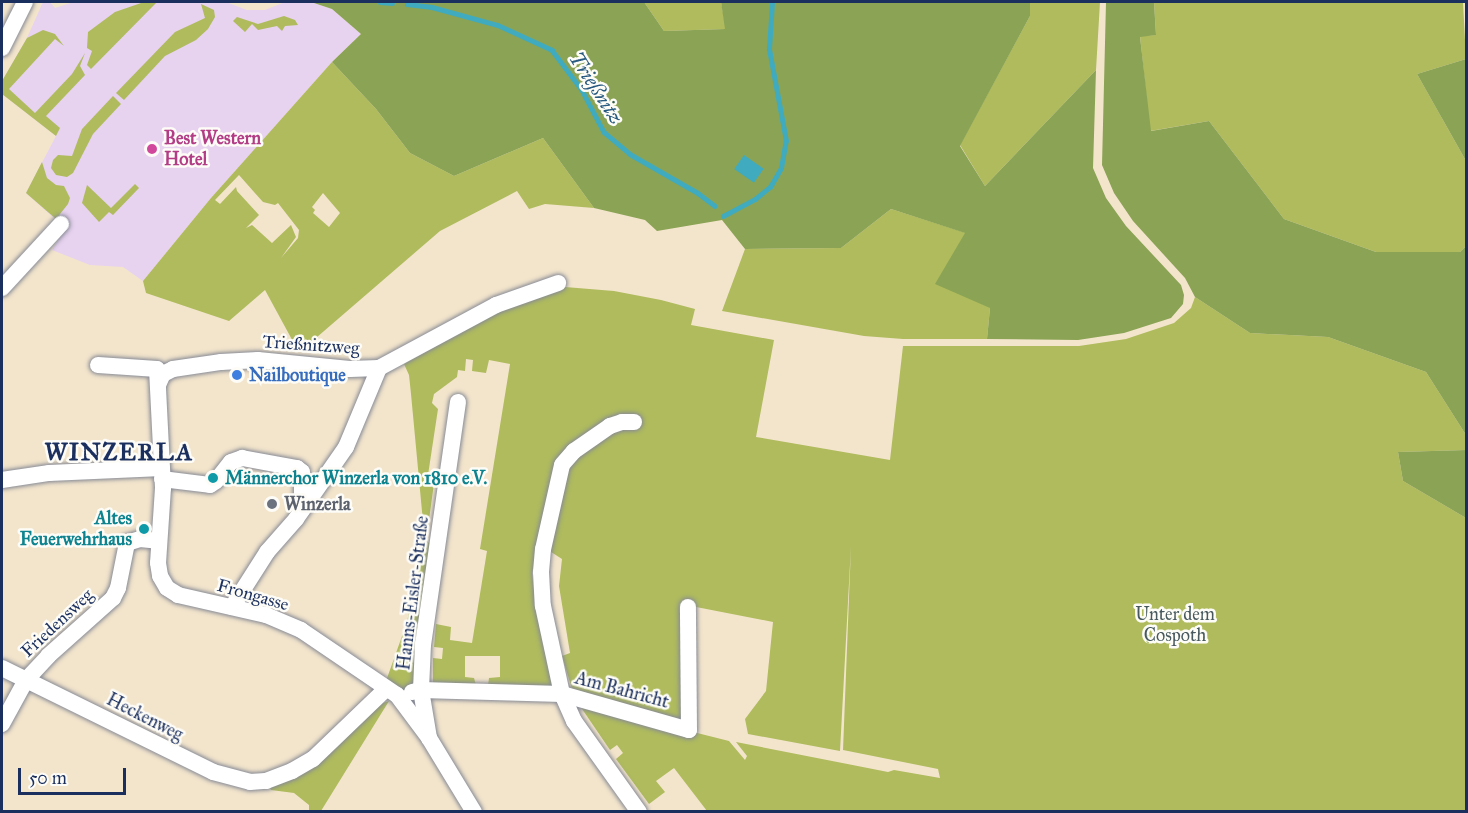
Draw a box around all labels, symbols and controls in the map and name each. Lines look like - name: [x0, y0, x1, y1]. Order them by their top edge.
- water label: Trießnitz: [564, 48, 628, 128]
- place label: Best Western Hotel: [164, 128, 261, 170]
- marker: Best Western Hotel: [145, 142, 159, 156]
- street label: Trießnitzweg: [262, 331, 360, 359]
- place label: Nailboutique: [249, 364, 346, 386]
- marker: Nailboutique: [230, 368, 244, 382]
- district label: WINZERLA: [44, 439, 194, 467]
- place label: Männerchor Winzerla von 1810 e.V.: [225, 467, 487, 489]
- marker: Männerchor Winzerla von 1810 e.V.: [206, 471, 220, 485]
- place label: Winzerla: [284, 493, 351, 515]
- marker: Winzerla: [265, 497, 279, 511]
- place label: Altes Feuerwehrhaus: [20, 508, 132, 550]
- street label: Hanns-Eisler-Straße: [393, 515, 433, 671]
- marker: Altes Feuerwehrhaus: [137, 522, 151, 536]
- street label: Frongasse: [215, 574, 291, 616]
- street label: Friedensweg: [16, 584, 98, 662]
- park label: Unter dem Cospoth: [1135, 604, 1215, 646]
- street label: Am Bahricht: [573, 667, 671, 713]
- street label: Heckenweg: [103, 688, 187, 746]
- scale bar: [21, 756, 129, 794]
- text: 50 m: [29, 767, 67, 789]

